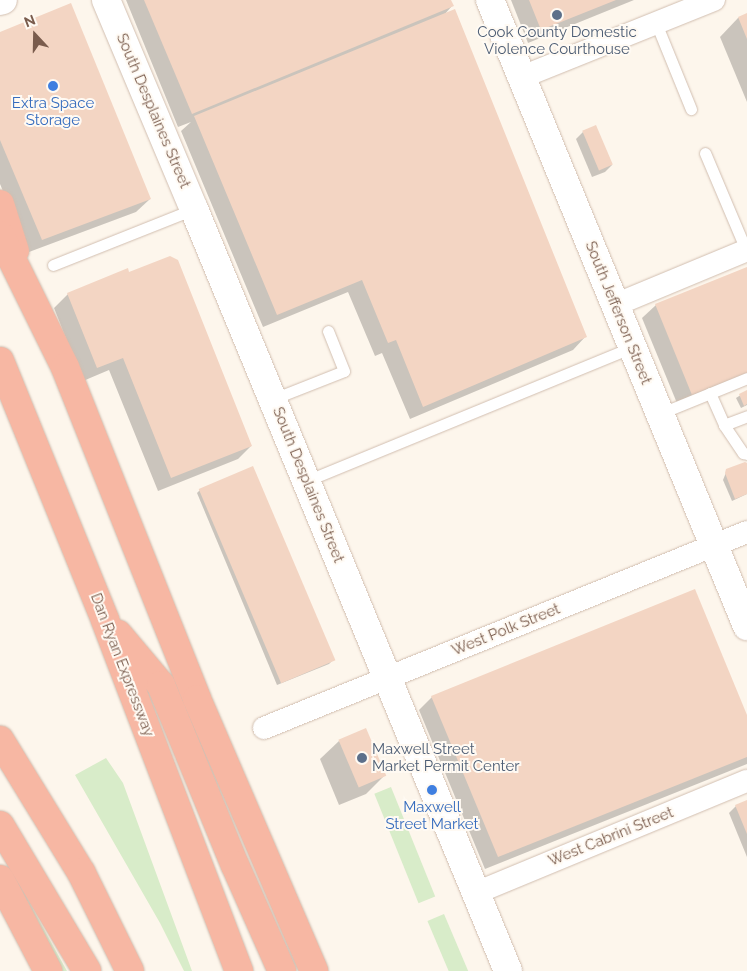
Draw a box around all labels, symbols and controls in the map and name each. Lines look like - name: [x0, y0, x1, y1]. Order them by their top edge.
- marker: Cook County Domestic Violence Courthouse: [551, 9, 563, 21]
- north arrow: [10, 10, 60, 60]
- text: N: [22, 12, 37, 30]
- place label: Cook County Domestic Violence Courthouse: [477, 23, 637, 58]
- street label: South Desplaines Street: [112, 31, 194, 191]
- marker: Extra Space Storage: [47, 80, 59, 92]
- place label: Extra Space Storage: [12, 94, 94, 129]
- street label: South Jefferson Street: [581, 239, 655, 387]
- street label: South Desplaines Street: [269, 405, 347, 565]
- street label: Dan Ryan Expressway: [86, 591, 158, 739]
- street label: West Polk Street: [449, 600, 563, 660]
- place label: Maxwell Street Market Permit Center: [372, 740, 520, 775]
- marker: Maxwell Street Market Permit Center: [356, 752, 368, 764]
- marker: Maxwell Street Market: [426, 784, 438, 796]
- place label: Maxwell Street Market: [385, 798, 479, 833]
- street label: West Cabrini Street: [546, 804, 676, 870]

